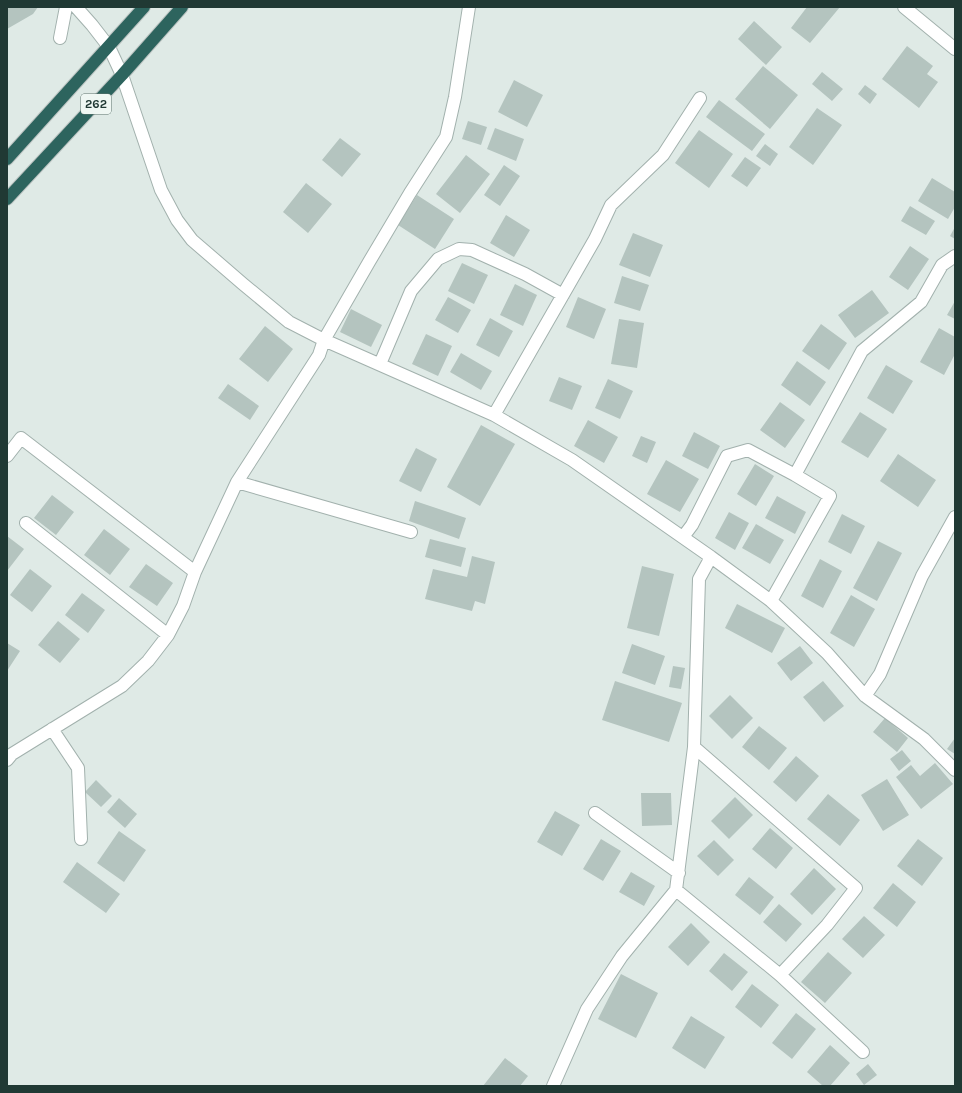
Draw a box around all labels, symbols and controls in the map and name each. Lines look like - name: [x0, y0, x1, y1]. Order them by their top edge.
- road number: 262: [81, 94, 111, 114]

